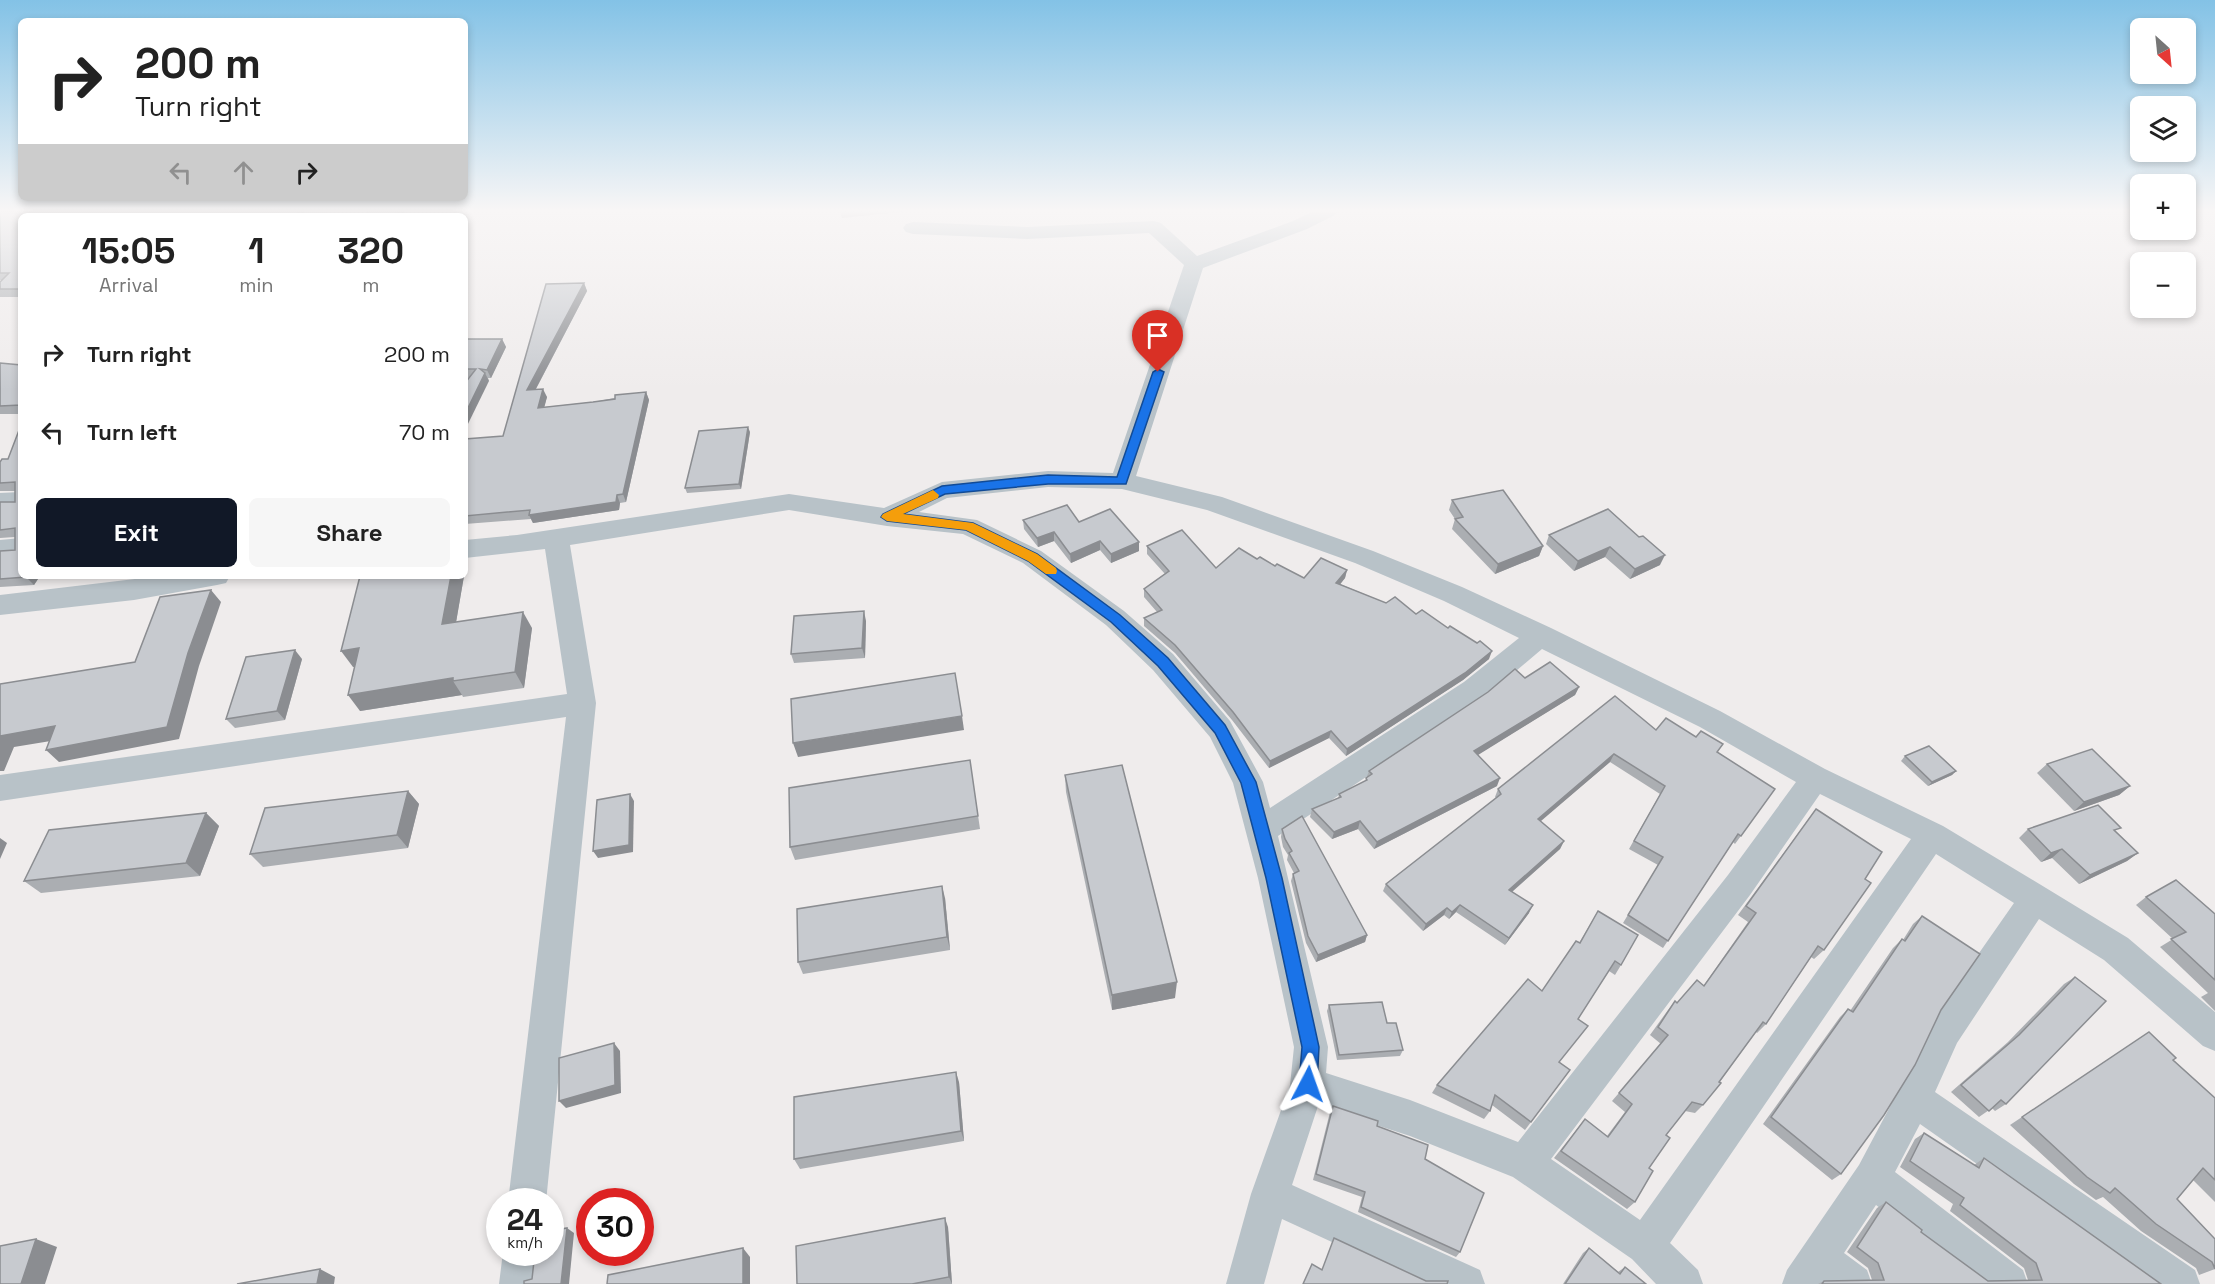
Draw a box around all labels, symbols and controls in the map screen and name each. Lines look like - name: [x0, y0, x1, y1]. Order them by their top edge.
- north arrow: [2130, 18, 2196, 84]
- map controls: [2130, 18, 2196, 318]
- text: 200 m: [135, 37, 261, 90]
- icon: right: [36, 42, 114, 120]
- text: Turn right: [135, 89, 262, 124]
- button: layers: [2130, 96, 2196, 162]
- icon: left: [164, 156, 197, 189]
- icon: ahead: [227, 156, 260, 189]
- icon: right: [290, 156, 323, 189]
- button: +: [2130, 174, 2196, 240]
- text: 15:05: [82, 228, 175, 274]
- text: 1: [248, 228, 265, 274]
- text: 320: [337, 228, 404, 274]
- button: −: [2130, 252, 2196, 318]
- text: Arrival: [99, 272, 158, 298]
- text: min: [239, 272, 274, 298]
- text: m: [362, 272, 379, 298]
- pin: [1132, 310, 1183, 372]
- icon: arrive: [1141, 319, 1174, 352]
- icon: right: [36, 338, 69, 371]
- text: Turn right: [87, 340, 192, 368]
- text: 200 m: [384, 340, 450, 368]
- icon: left: [36, 416, 69, 449]
- text: Turn left: [87, 418, 177, 446]
- text: 70 m: [399, 418, 450, 446]
- button: Exit: [36, 498, 237, 567]
- button: Share: [249, 498, 450, 567]
- position arrow: [1276, 1052, 1340, 1116]
- speed limit sign: 30: [576, 1188, 654, 1266]
- text: 24: [507, 1200, 543, 1239]
- text: km/h: [507, 1233, 543, 1252]

